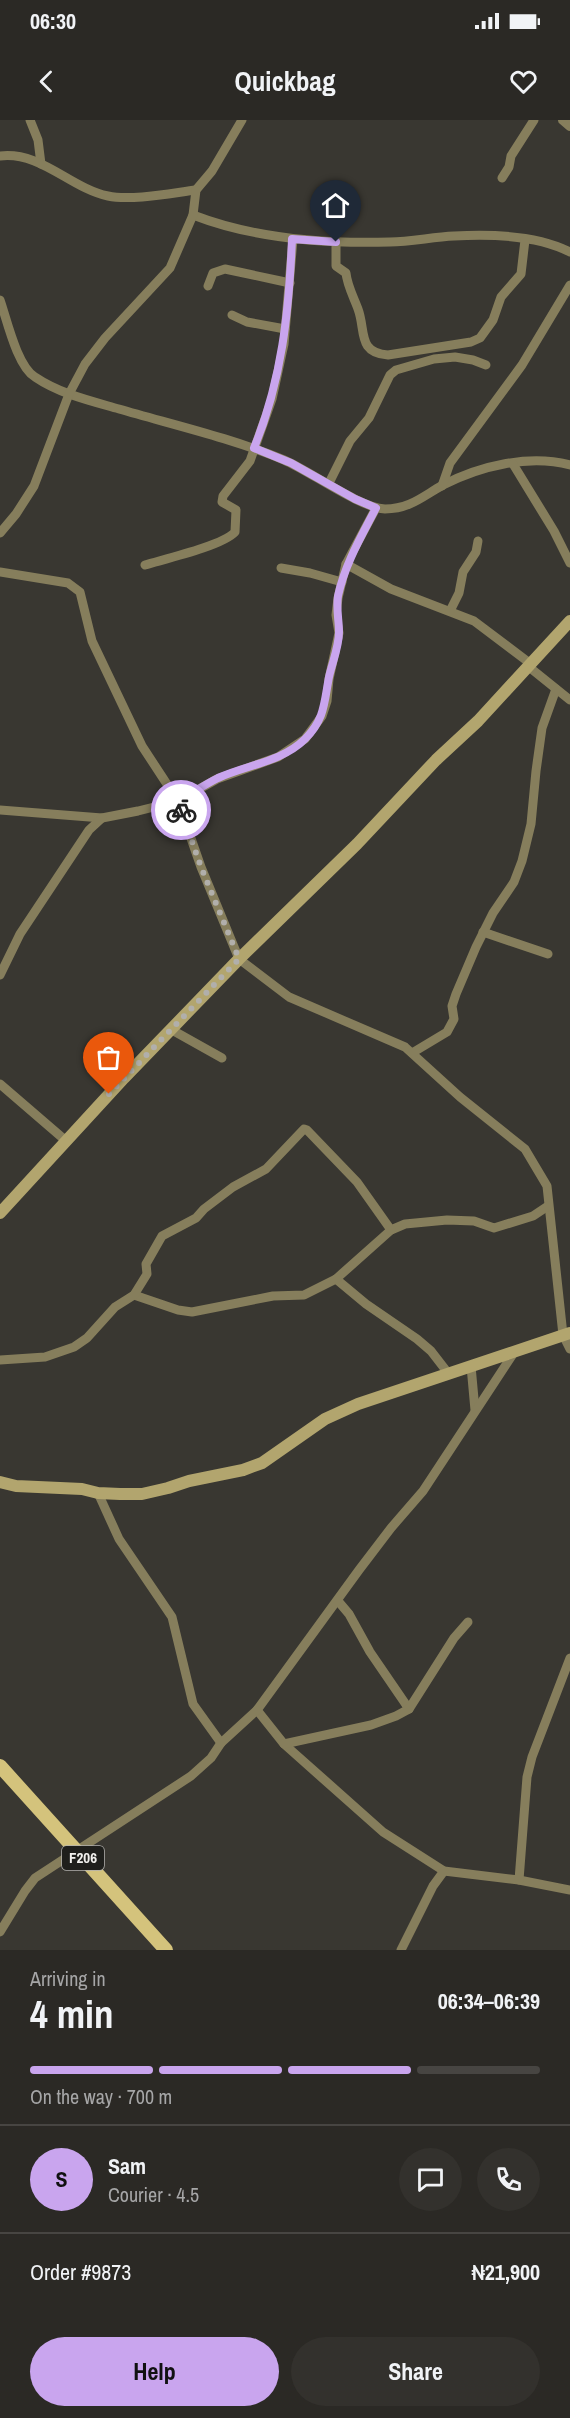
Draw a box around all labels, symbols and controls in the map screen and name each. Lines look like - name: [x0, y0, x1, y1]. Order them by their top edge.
- text: 06:30: [30, 6, 76, 36]
- text: Quickbag: [235, 63, 335, 99]
- icon: back: [30, 65, 63, 98]
- icon: heart: [507, 65, 540, 98]
- pin: [310, 180, 361, 242]
- icon: home: [319, 189, 352, 222]
- courier: [151, 780, 211, 840]
- icon: bike: [165, 794, 198, 827]
- pin: [83, 1032, 134, 1094]
- icon: bag: [92, 1041, 125, 1074]
- road number: F206: [62, 1846, 104, 1870]
- text: Arriving in: [30, 1965, 106, 1992]
- text: 06:34–06:39: [438, 1986, 540, 2016]
- text: 4 min: [30, 1988, 114, 2040]
- text: On the way · 700 m: [30, 2083, 172, 2110]
- button: chat: [399, 2148, 462, 2211]
- button: phone: [477, 2148, 540, 2211]
- text: Sam: [108, 2151, 146, 2181]
- text: S: [55, 2164, 68, 2194]
- text: Courier · 4.5: [108, 2181, 199, 2208]
- text: Order #9873: [30, 2257, 131, 2287]
- text: ₦21,900: [472, 2257, 540, 2287]
- button: Help: [30, 2337, 279, 2406]
- button: Share: [291, 2337, 540, 2406]

